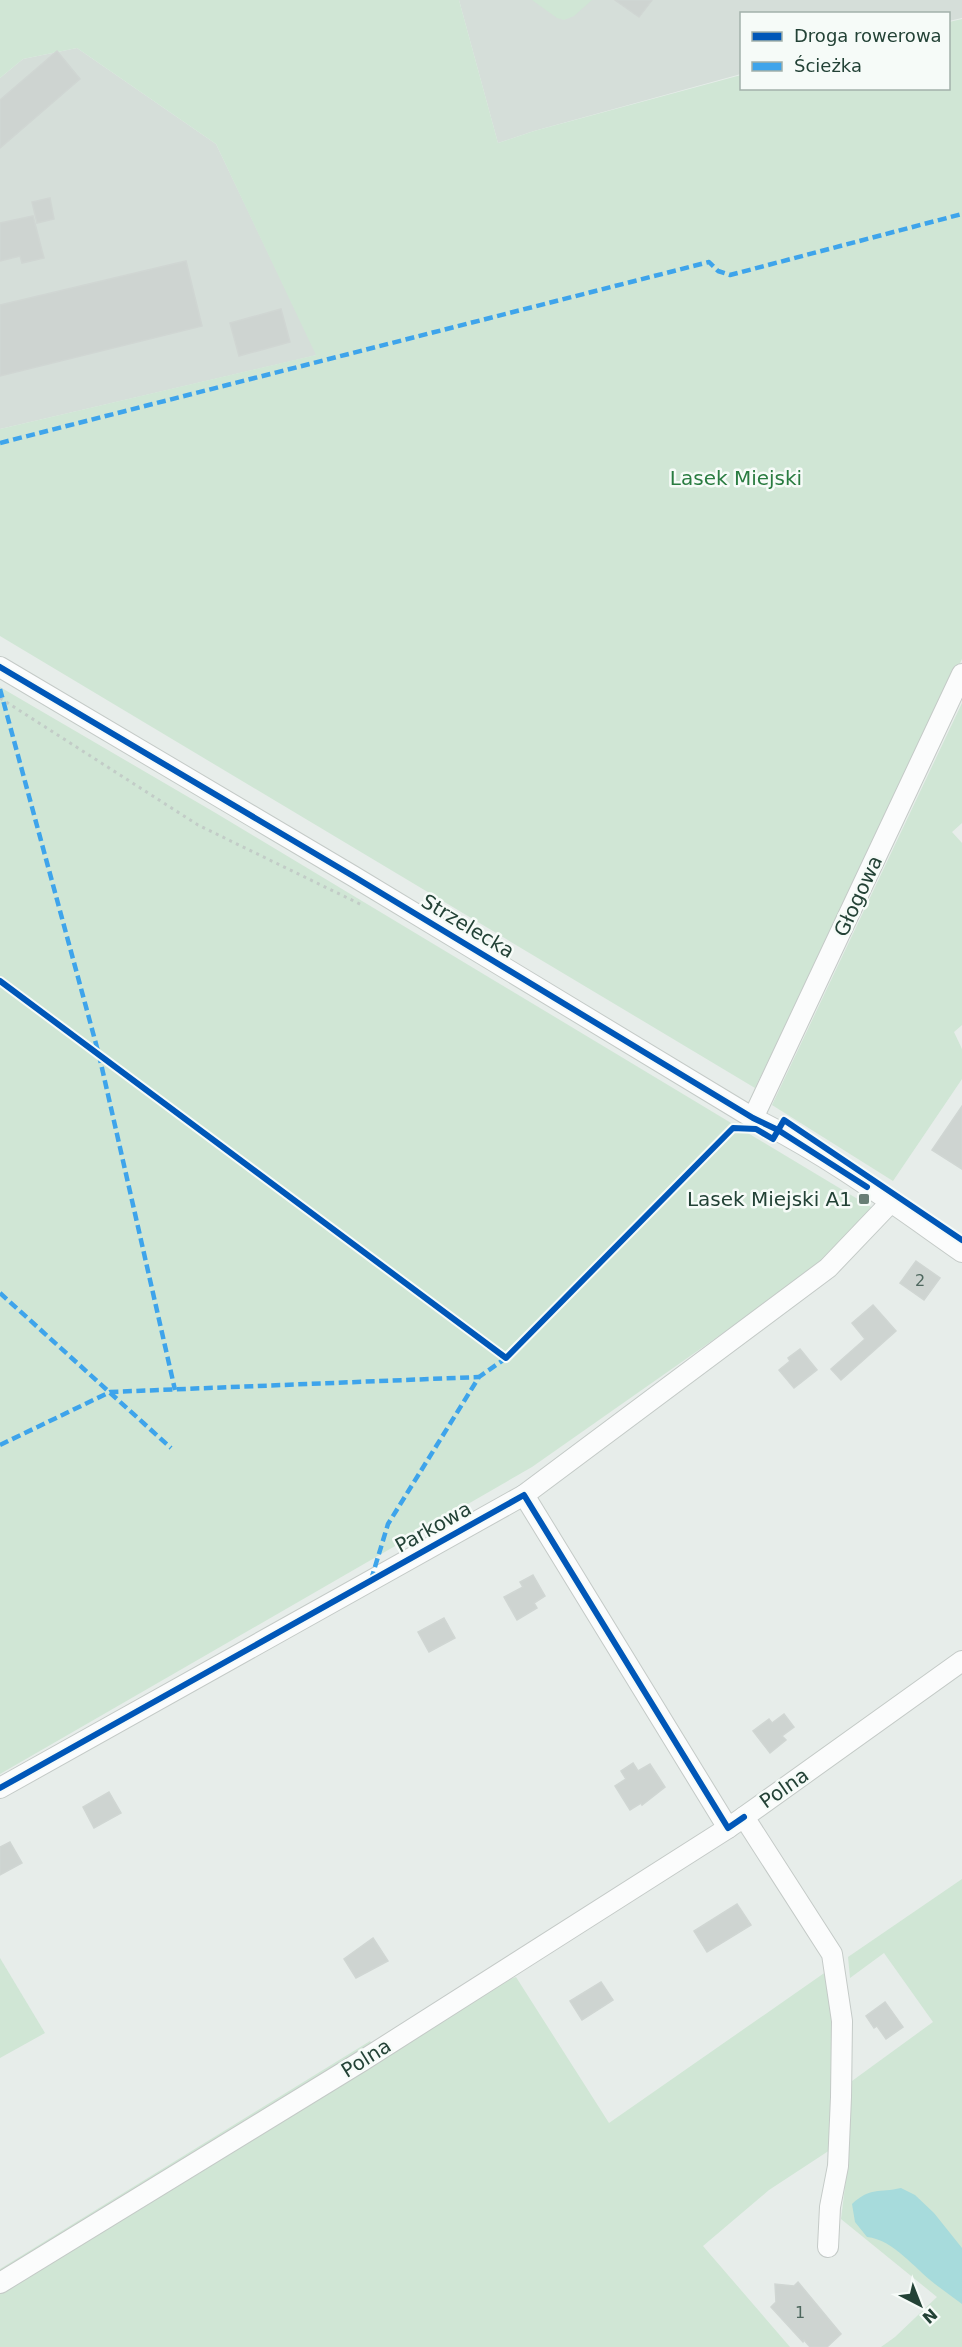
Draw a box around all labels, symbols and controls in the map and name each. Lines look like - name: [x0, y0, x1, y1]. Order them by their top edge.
- legend: [740, 12, 950, 90]
- text: Droga rowerowa: [794, 25, 942, 46]
- text: Ścieżka: [794, 55, 862, 76]
- park label: Lasek Miejski: [670, 466, 802, 490]
- street label: Głogowa: [829, 852, 887, 940]
- street label: Strzelecka: [417, 889, 519, 963]
- place label: Lasek Miejski A1: [687, 1187, 852, 1211]
- marker: Lasek Miejski A1: [857, 1192, 871, 1206]
- house number: 2: [915, 1271, 925, 1290]
- street label: Parkowa: [391, 1496, 475, 1558]
- street label: Polna: [755, 1763, 813, 1813]
- street label: Polna: [337, 2033, 395, 2083]
- north arrow: [890, 2275, 950, 2335]
- house number: 1: [795, 2303, 805, 2322]
- text: N: [918, 2304, 941, 2327]

